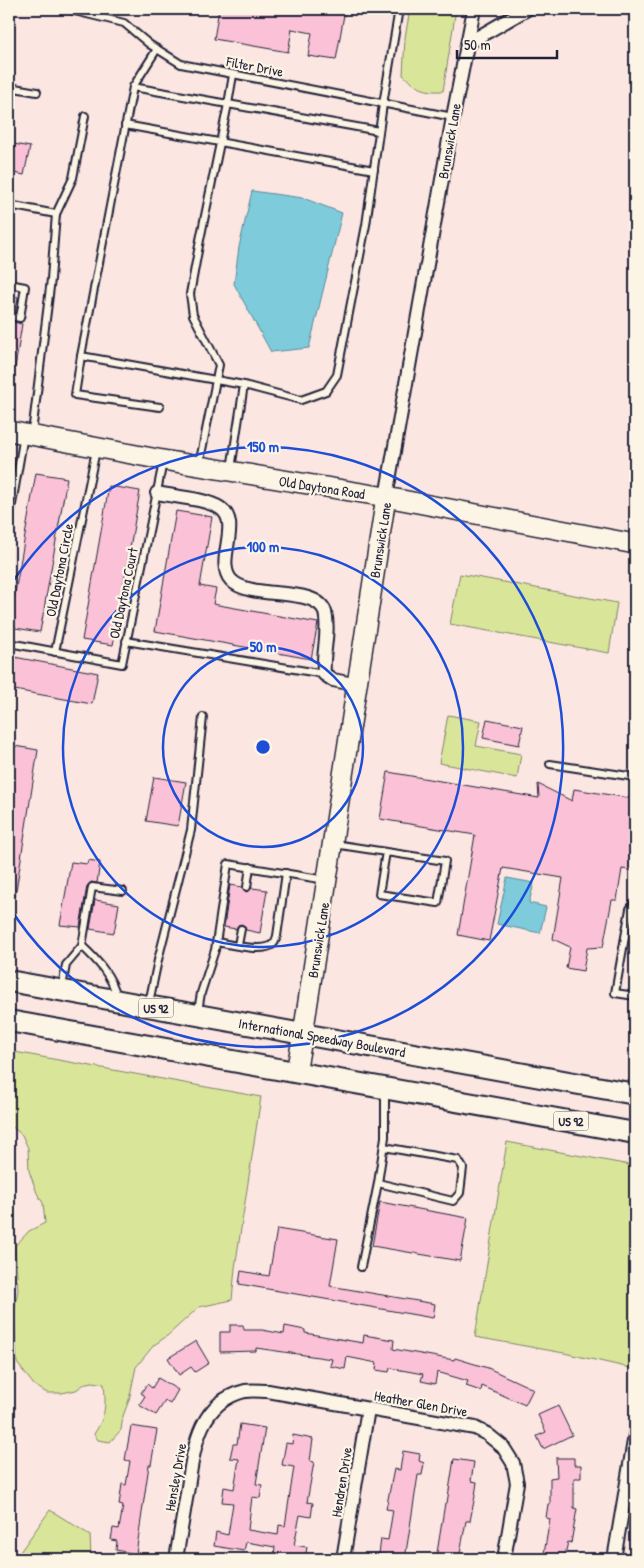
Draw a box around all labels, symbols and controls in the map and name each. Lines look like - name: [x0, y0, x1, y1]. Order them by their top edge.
- scale bar: [457, 28, 556, 60]
- text: 50 m: [464, 34, 491, 55]
- street label: Filter Drive: [224, 51, 285, 81]
- street label: Brunswick Lane: [433, 101, 465, 180]
- text: 150 m: [247, 436, 279, 457]
- street label: Old Daytona Road: [278, 471, 367, 504]
- street label: Brunswick Lane: [365, 500, 395, 579]
- street label: Old Daytona Circle: [41, 521, 78, 618]
- text: 100 m: [247, 536, 279, 557]
- street label: Old Daytona Court: [104, 545, 143, 641]
- text: 50 m: [250, 636, 276, 657]
- centre of rings: [254, 738, 272, 756]
- street label: Brunswick Lane: [303, 900, 333, 979]
- road number: US 92: [138, 998, 174, 1018]
- street label: International Speedway Boulevard: [237, 1013, 408, 1062]
- road number: US 92: [554, 1112, 588, 1130]
- street label: Heather Glen Drive: [373, 1385, 470, 1421]
- street label: Hensley Drive: [160, 1441, 191, 1513]
- street label: Hendren Drive: [326, 1445, 356, 1518]

